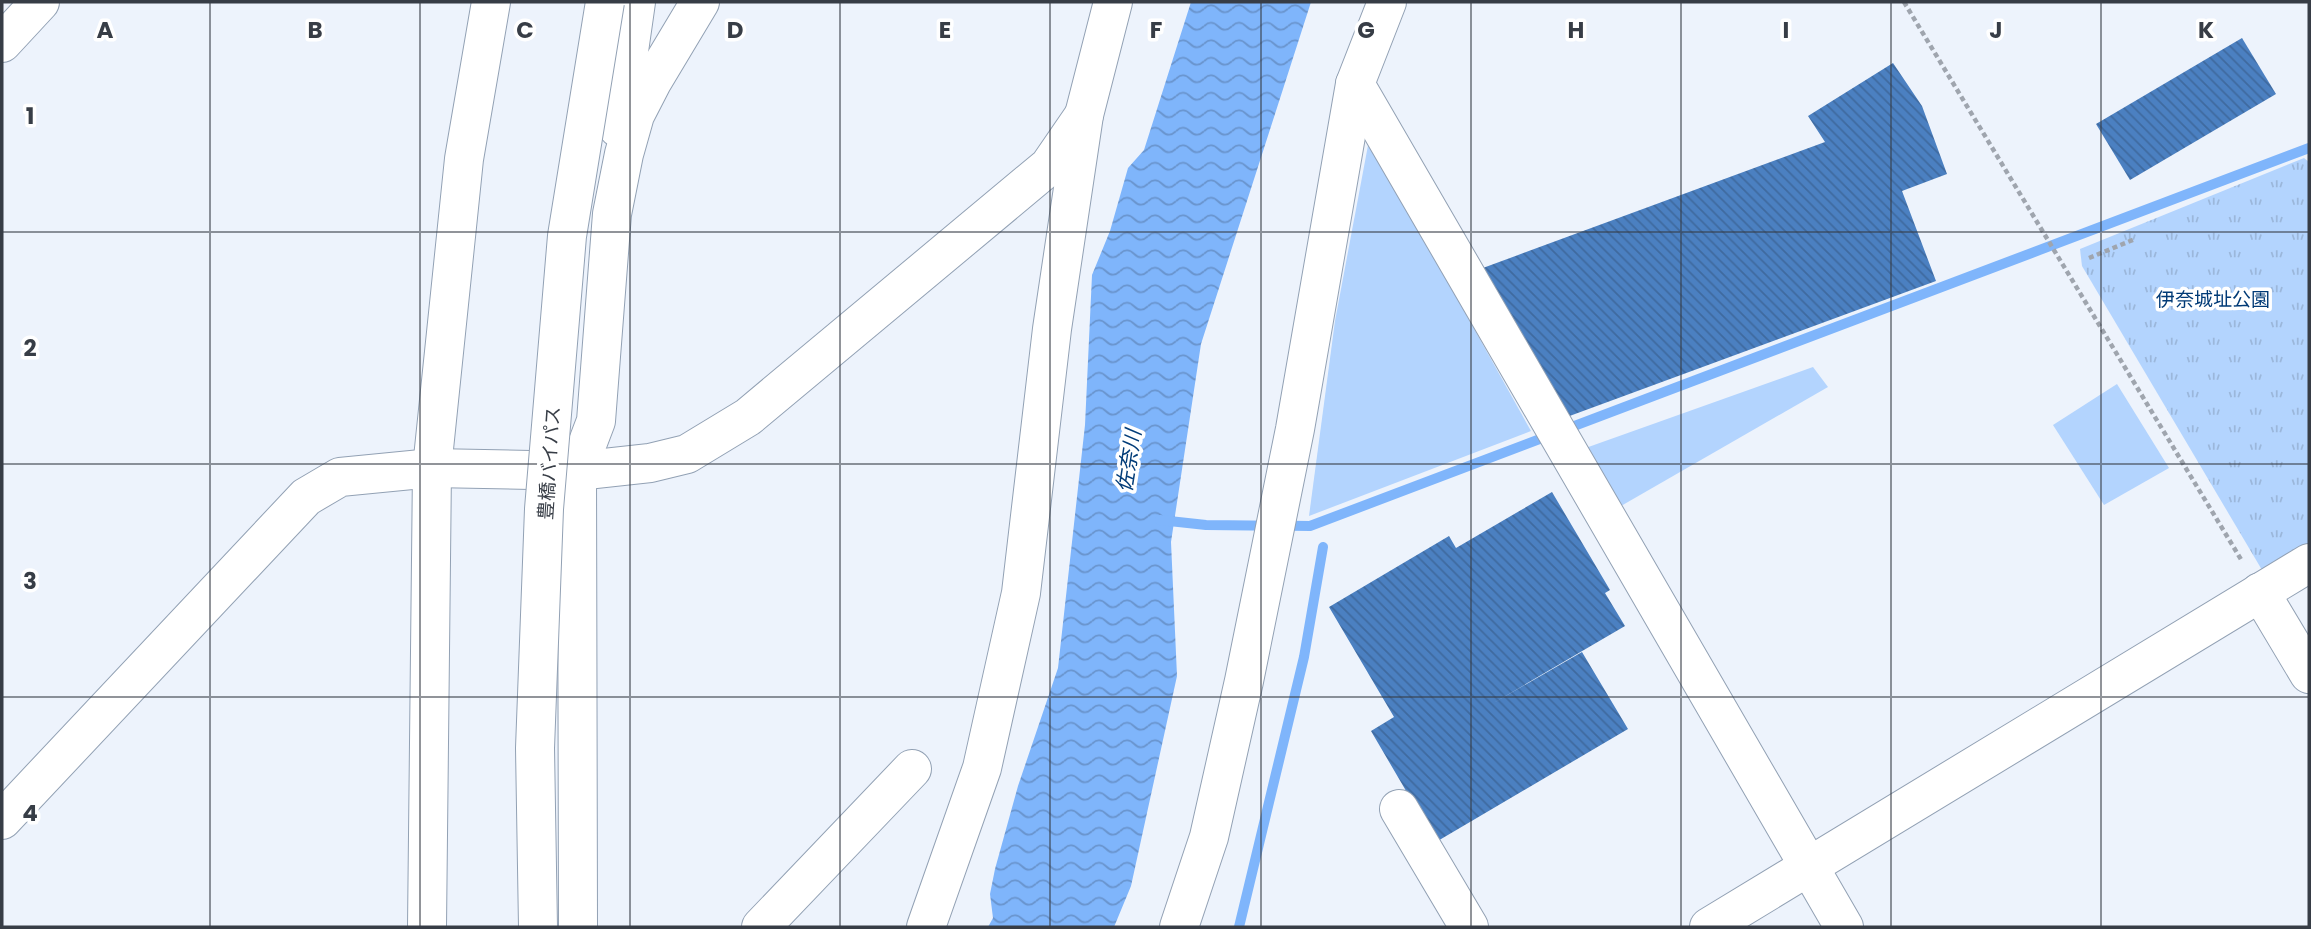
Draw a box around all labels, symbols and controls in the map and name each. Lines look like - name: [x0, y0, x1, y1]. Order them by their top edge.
- text: A: [97, 14, 114, 46]
- text: B: [307, 14, 323, 46]
- text: C: [516, 14, 534, 46]
- text: D: [727, 14, 743, 46]
- text: E: [939, 14, 951, 46]
- text: F: [1150, 14, 1162, 46]
- text: G: [1357, 14, 1375, 46]
- text: H: [1568, 14, 1584, 46]
- text: I: [1783, 14, 1789, 46]
- text: J: [1989, 14, 2003, 46]
- text: K: [2198, 14, 2214, 46]
- text: 1: [26, 100, 34, 132]
- park label: 伊奈城址公園: [2156, 286, 2270, 313]
- text: 2: [23, 332, 37, 364]
- street label: 豊橋バイパス: [532, 405, 567, 521]
- water label: 佐奈川: [1109, 426, 1148, 494]
- text: 3: [23, 565, 37, 597]
- text: 4: [22, 797, 38, 829]

